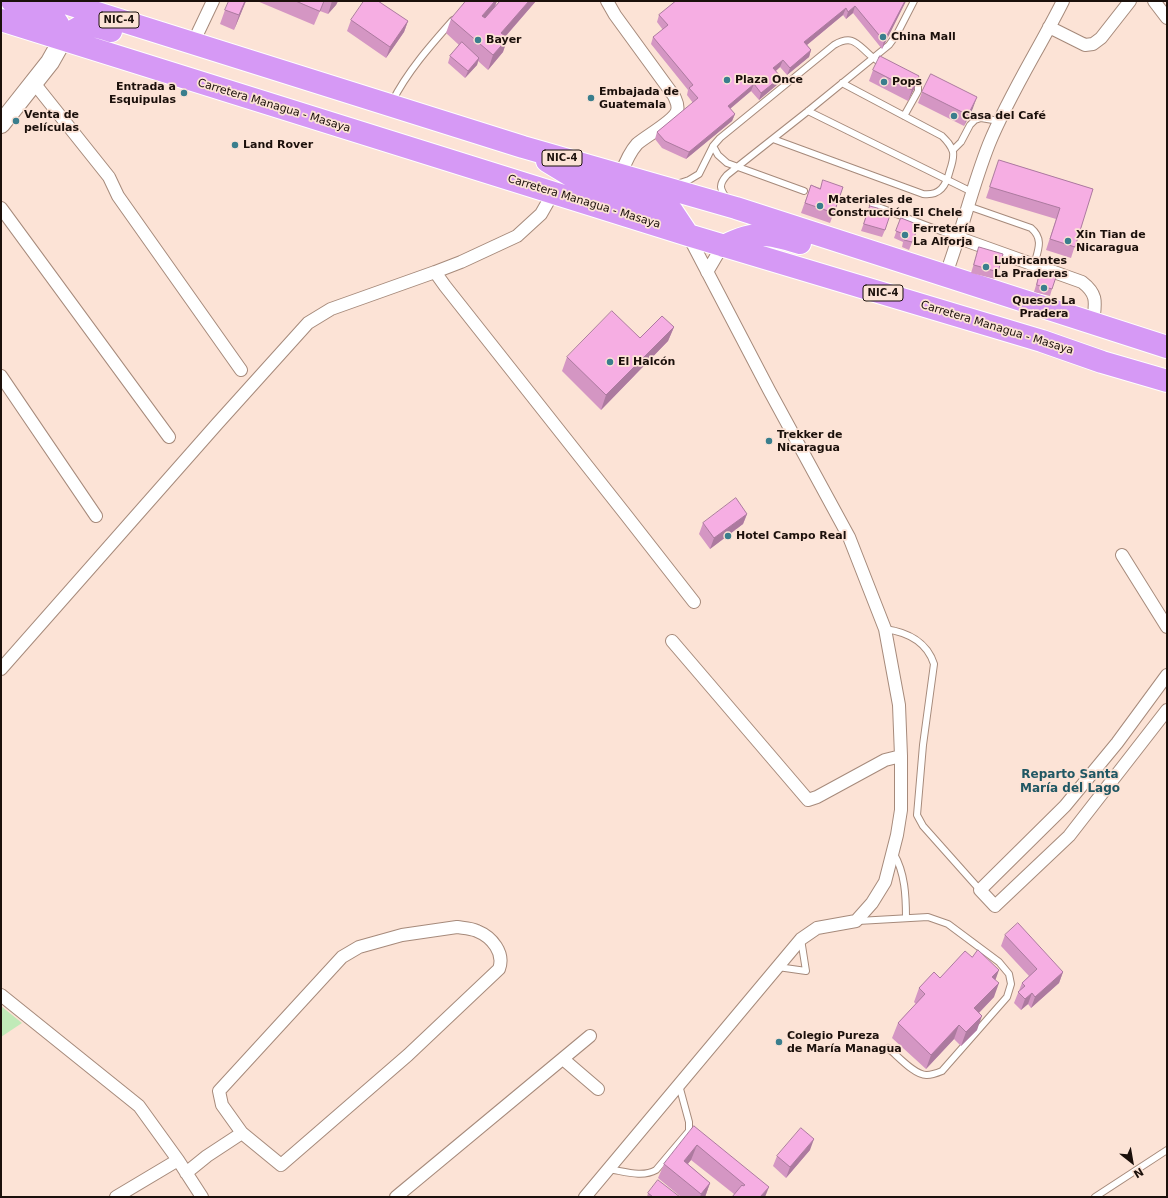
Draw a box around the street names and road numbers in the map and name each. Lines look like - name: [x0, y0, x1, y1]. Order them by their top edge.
- road number: NIC-4: [99, 12, 139, 28]
- street label: Carretera Managua - Masaya: [196, 76, 352, 136]
- road number: NIC-4: [542, 150, 582, 166]
- street label: Carretera Managua - Masaya: [506, 172, 662, 232]
- road number: NIC-4: [863, 285, 903, 301]
- street label: Carretera Managua - Masaya: [919, 298, 1075, 358]

